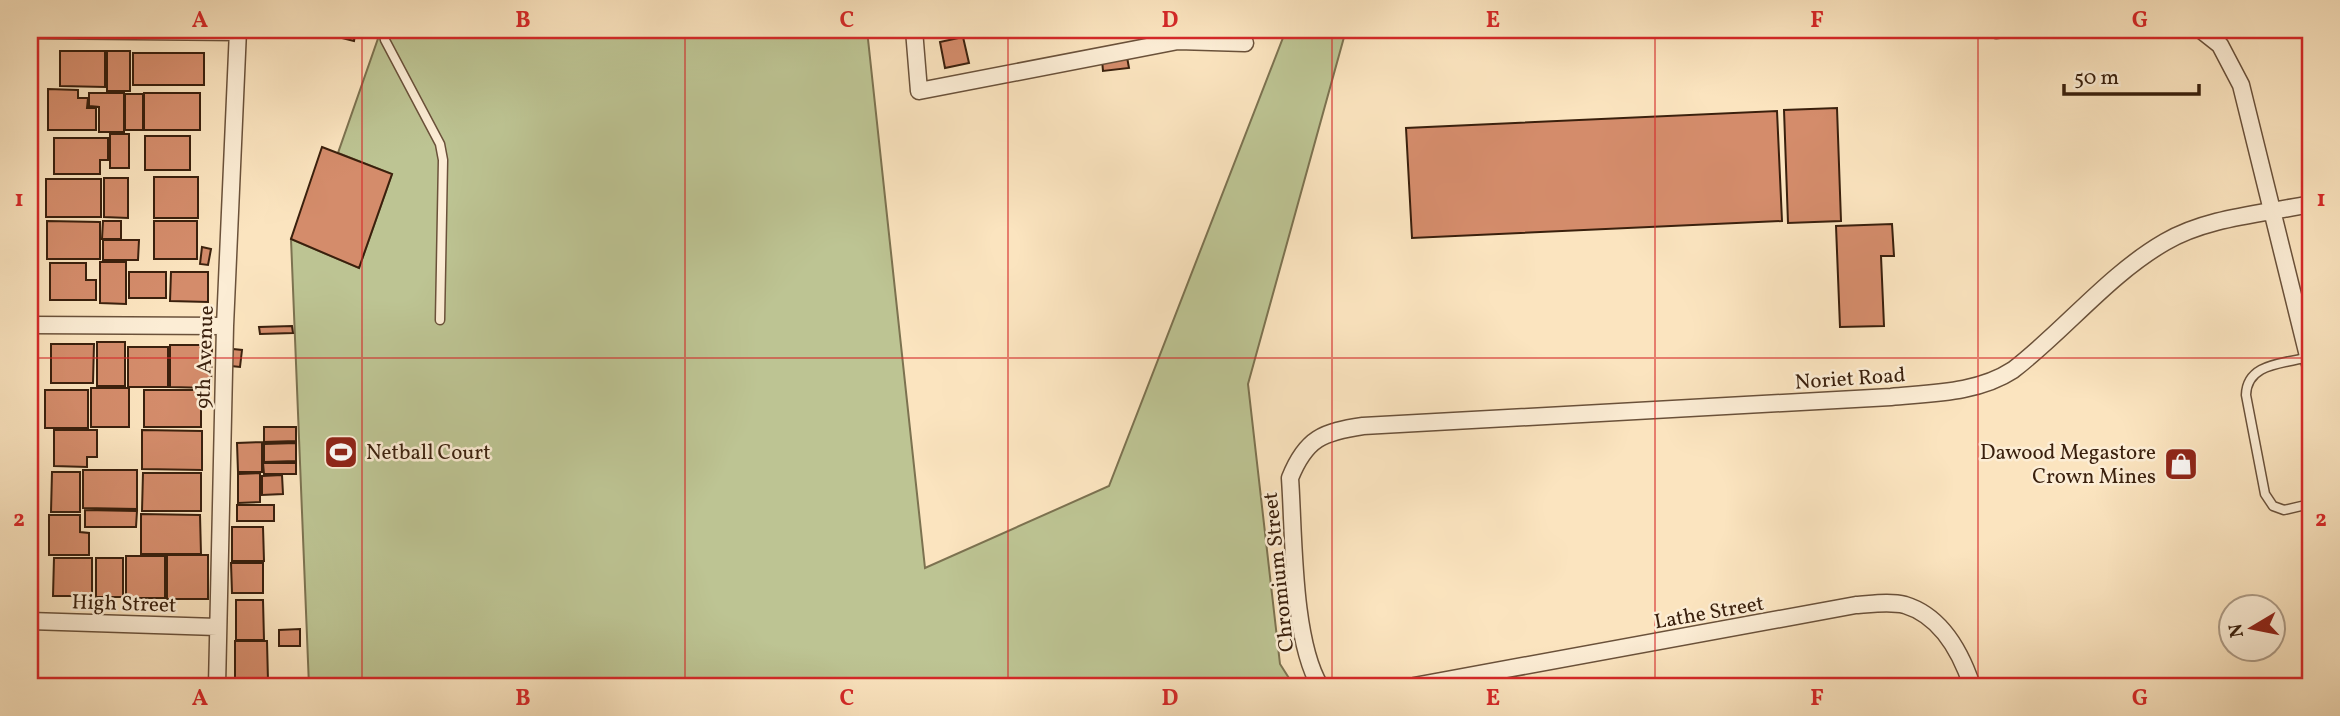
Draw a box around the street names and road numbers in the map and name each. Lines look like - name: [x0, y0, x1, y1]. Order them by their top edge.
- street label: 9th Avenue: [189, 305, 222, 409]
- street label: Noriet Road: [1794, 361, 1906, 398]
- street label: Chromium Street: [1257, 490, 1302, 653]
- street label: High Street: [71, 588, 177, 621]
- street label: Lathe Street: [1652, 590, 1766, 637]

